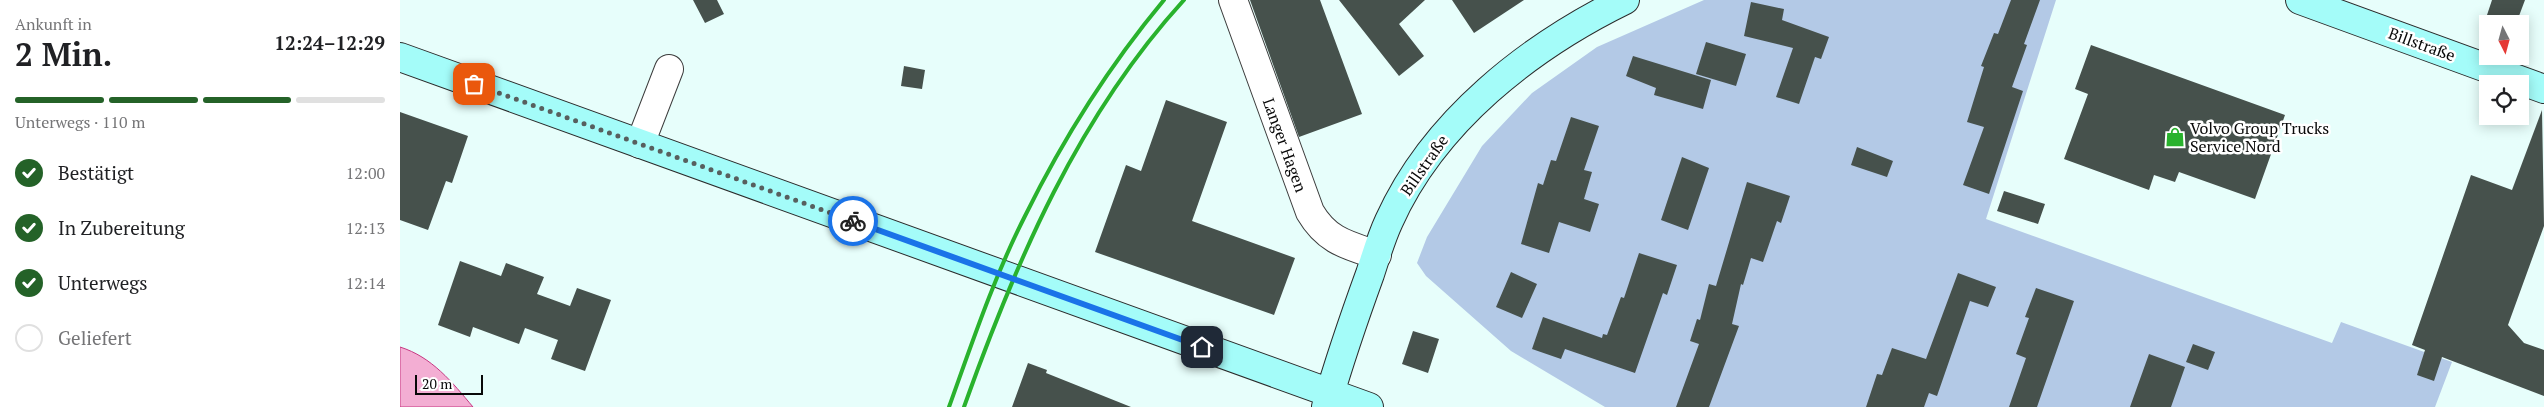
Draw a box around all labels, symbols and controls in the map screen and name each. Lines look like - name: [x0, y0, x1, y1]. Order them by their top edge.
- text: Ankunft in: [15, 13, 92, 35]
- north arrow: [2479, 15, 2529, 65]
- map controls: [2479, 15, 2529, 125]
- street label: Billstraße: [2386, 22, 2458, 66]
- text: 12:24–12:29: [274, 30, 385, 55]
- text: 2 Min.: [15, 33, 112, 75]
- pin: [453, 63, 495, 105]
- icon: bag: [460, 70, 488, 98]
- button: locate: [2479, 75, 2529, 125]
- street label: Langer Hagen: [1258, 95, 1312, 196]
- text: Unterwegs · 110 m: [15, 111, 145, 133]
- place label: Volvo Group Trucks Service Nord: [2190, 117, 2329, 157]
- shop icon: Volvo Group Trucks Service Nord: [2164, 126, 2186, 148]
- street label: Billstraße: [1395, 130, 1453, 200]
- icon: check: [15, 159, 43, 187]
- text: Bestätigt: [58, 160, 134, 185]
- text: 12:00: [346, 162, 385, 184]
- courier: [828, 196, 878, 246]
- icon: bike: [839, 207, 867, 235]
- icon: check: [15, 214, 43, 242]
- text: In Zubereitung: [58, 215, 185, 240]
- text: 12:13: [346, 217, 385, 239]
- icon: check: [15, 269, 43, 297]
- text: Unterwegs: [58, 270, 148, 295]
- text: 12:14: [346, 272, 385, 294]
- text: Geliefert: [58, 325, 132, 350]
- pin: [1181, 326, 1223, 368]
- icon: home: [1188, 333, 1216, 361]
- scale bar: [415, 372, 482, 395]
- text: 20 m: [422, 374, 452, 393]

